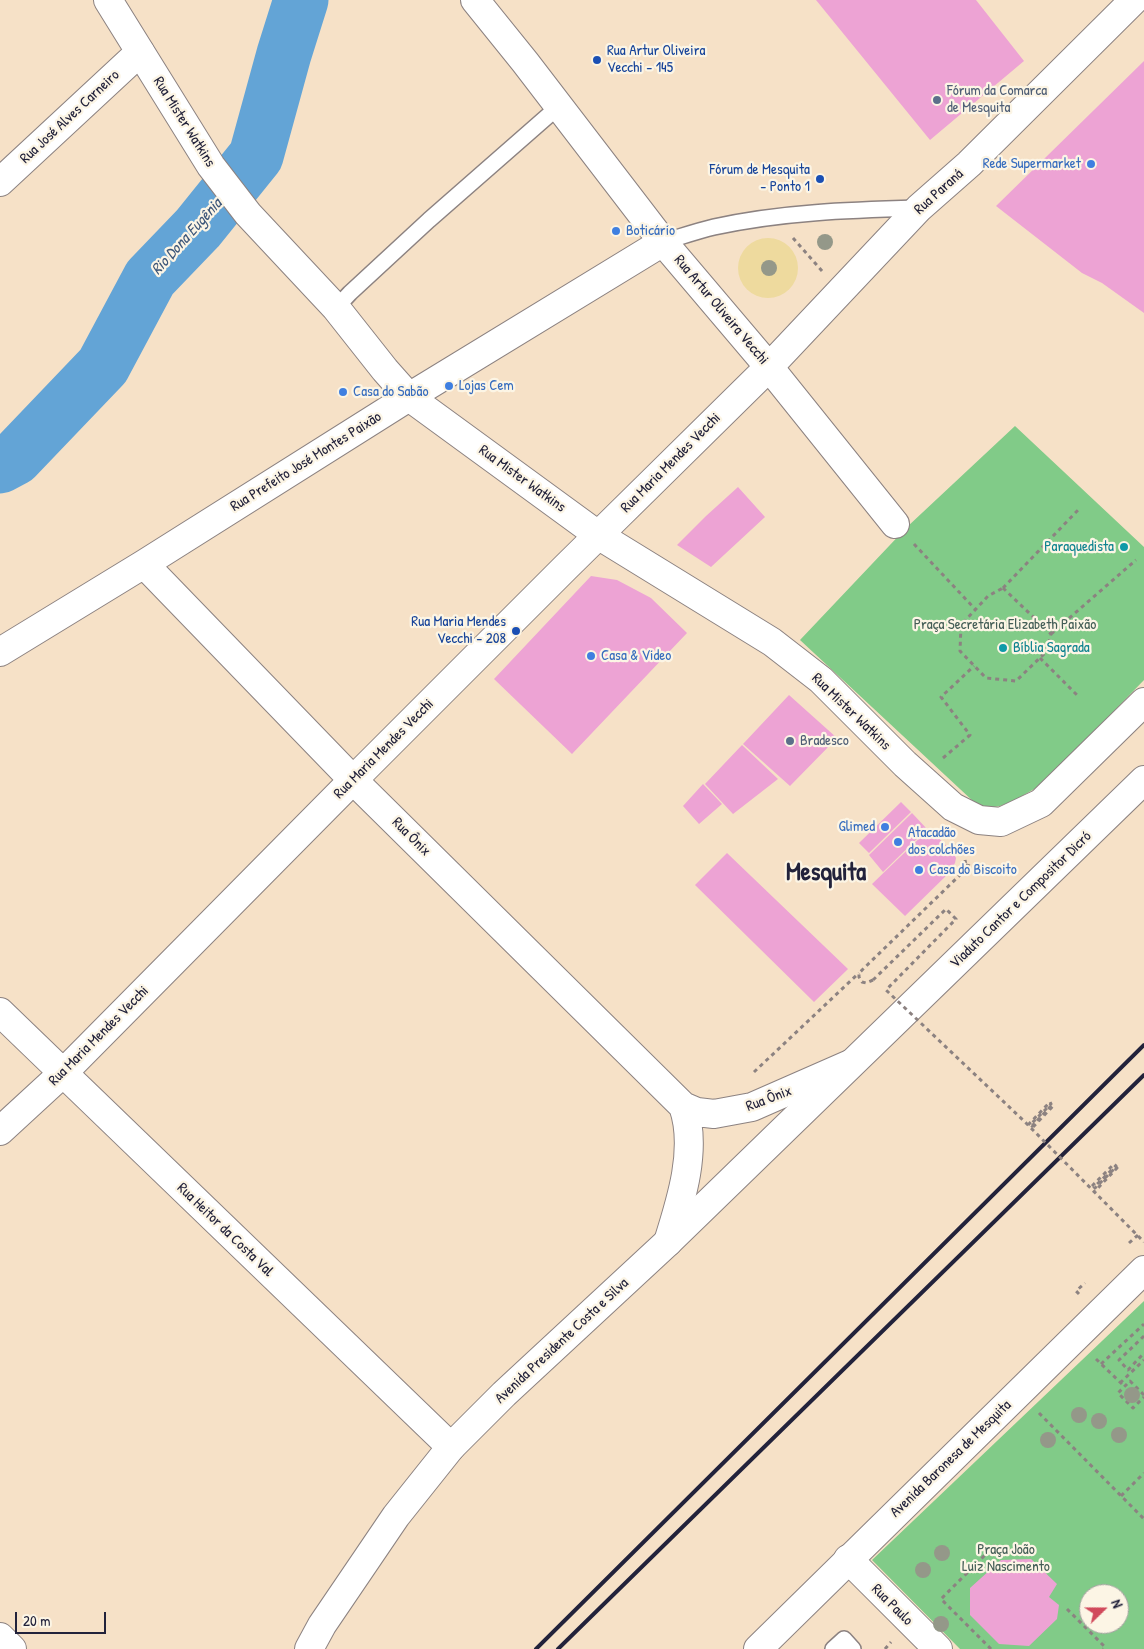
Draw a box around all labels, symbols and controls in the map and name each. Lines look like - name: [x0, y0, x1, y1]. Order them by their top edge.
- place label: Rua Artur Oliveira Vecchi - 145: [607, 42, 705, 77]
- marker: Rua Artur Oliveira Vecchi - 145: [591, 54, 603, 66]
- street label: Rua José Alves Carneiro: [17, 66, 123, 168]
- street label: Rua Mister Watkins: [149, 74, 219, 170]
- place label: Fórum da Comarca de Mesquita: [947, 82, 1047, 117]
- marker: Fórum da Comarca de Mesquita: [931, 94, 943, 106]
- place label: Rede Supermarket: [983, 155, 1081, 173]
- marker: Rede Supermarket: [1085, 158, 1097, 170]
- place label: Fórum de Mesquita - Ponto 1: [710, 161, 810, 196]
- street label: Rua Paraná: [911, 165, 967, 219]
- marker: Fórum de Mesquita - Ponto 1: [814, 173, 826, 185]
- water label: Rio Dona Eugênia: [148, 195, 226, 279]
- place label: Boticário: [626, 222, 675, 240]
- marker: Boticário: [610, 225, 622, 237]
- street label: Rua Artur Oliveira Vecchi: [670, 252, 772, 368]
- place label: Lojas Cem: [459, 377, 514, 395]
- marker: Lojas Cem: [443, 380, 455, 392]
- place label: Casa do Sabão: [353, 383, 428, 401]
- marker: Casa do Sabão: [337, 386, 349, 398]
- street label: Rua Prefeito José Montes Paixão: [227, 408, 385, 516]
- street label: Rua Maria Mendes Vecchi: [617, 409, 725, 517]
- street label: Rua Mister Watkins: [475, 441, 569, 517]
- place label: Paraquedista: [1044, 538, 1114, 556]
- marker: Paraquedista: [1118, 541, 1130, 553]
- place label: Rua Maria Mendes Vecchi - 208: [411, 613, 506, 648]
- park label: Praça Secretária Elizabeth Paixão: [914, 616, 1096, 634]
- marker: Rua Maria Mendes Vecchi - 208: [510, 625, 522, 637]
- place label: Bíblia Sagrada: [1013, 639, 1090, 657]
- marker: Bíblia Sagrada: [997, 642, 1009, 654]
- place label: Casa & Video: [601, 647, 671, 665]
- marker: Casa & Video: [585, 650, 597, 662]
- street label: Rua Mister Watkins: [808, 670, 894, 754]
- street label: Rua Maria Mendes Vecchi: [330, 695, 438, 803]
- place label: Bradesco: [800, 732, 849, 750]
- marker: Bradesco: [784, 735, 796, 747]
- street label: Rua Ônix: [388, 814, 434, 860]
- place label: Glimed: [838, 818, 875, 836]
- marker: Glimed: [879, 821, 891, 833]
- place label: Atacadão dos colchões: [908, 824, 975, 859]
- street label: Viaduto Cantor e Compositor Dicró: [947, 828, 1095, 972]
- marker: Atacadão dos colchões: [892, 836, 904, 848]
- district label: Mesquita: [786, 858, 866, 888]
- place label: Casa do Biscoito: [929, 861, 1017, 879]
- marker: Casa do Biscoito: [913, 864, 925, 876]
- street label: Rua Maria Mendes Vecchi: [45, 982, 153, 1090]
- street label: Rua Ônix: [744, 1082, 794, 1116]
- street label: Rua Heitor da Costa Val: [173, 1179, 277, 1281]
- street label: Avenida Presidente Costa e Silva: [492, 1274, 632, 1408]
- street label: Avenida Baronesa de Mesquita: [887, 1397, 1015, 1521]
- park label: Praça João Luiz Nascimento: [962, 1541, 1050, 1576]
- street label: Rua Paulo: [868, 1581, 916, 1629]
- north arrow: [1079, 1584, 1129, 1634]
- text: N: [1107, 1597, 1128, 1611]
- scale bar: [18, 1602, 109, 1634]
- text: 20 m: [23, 1610, 50, 1631]

